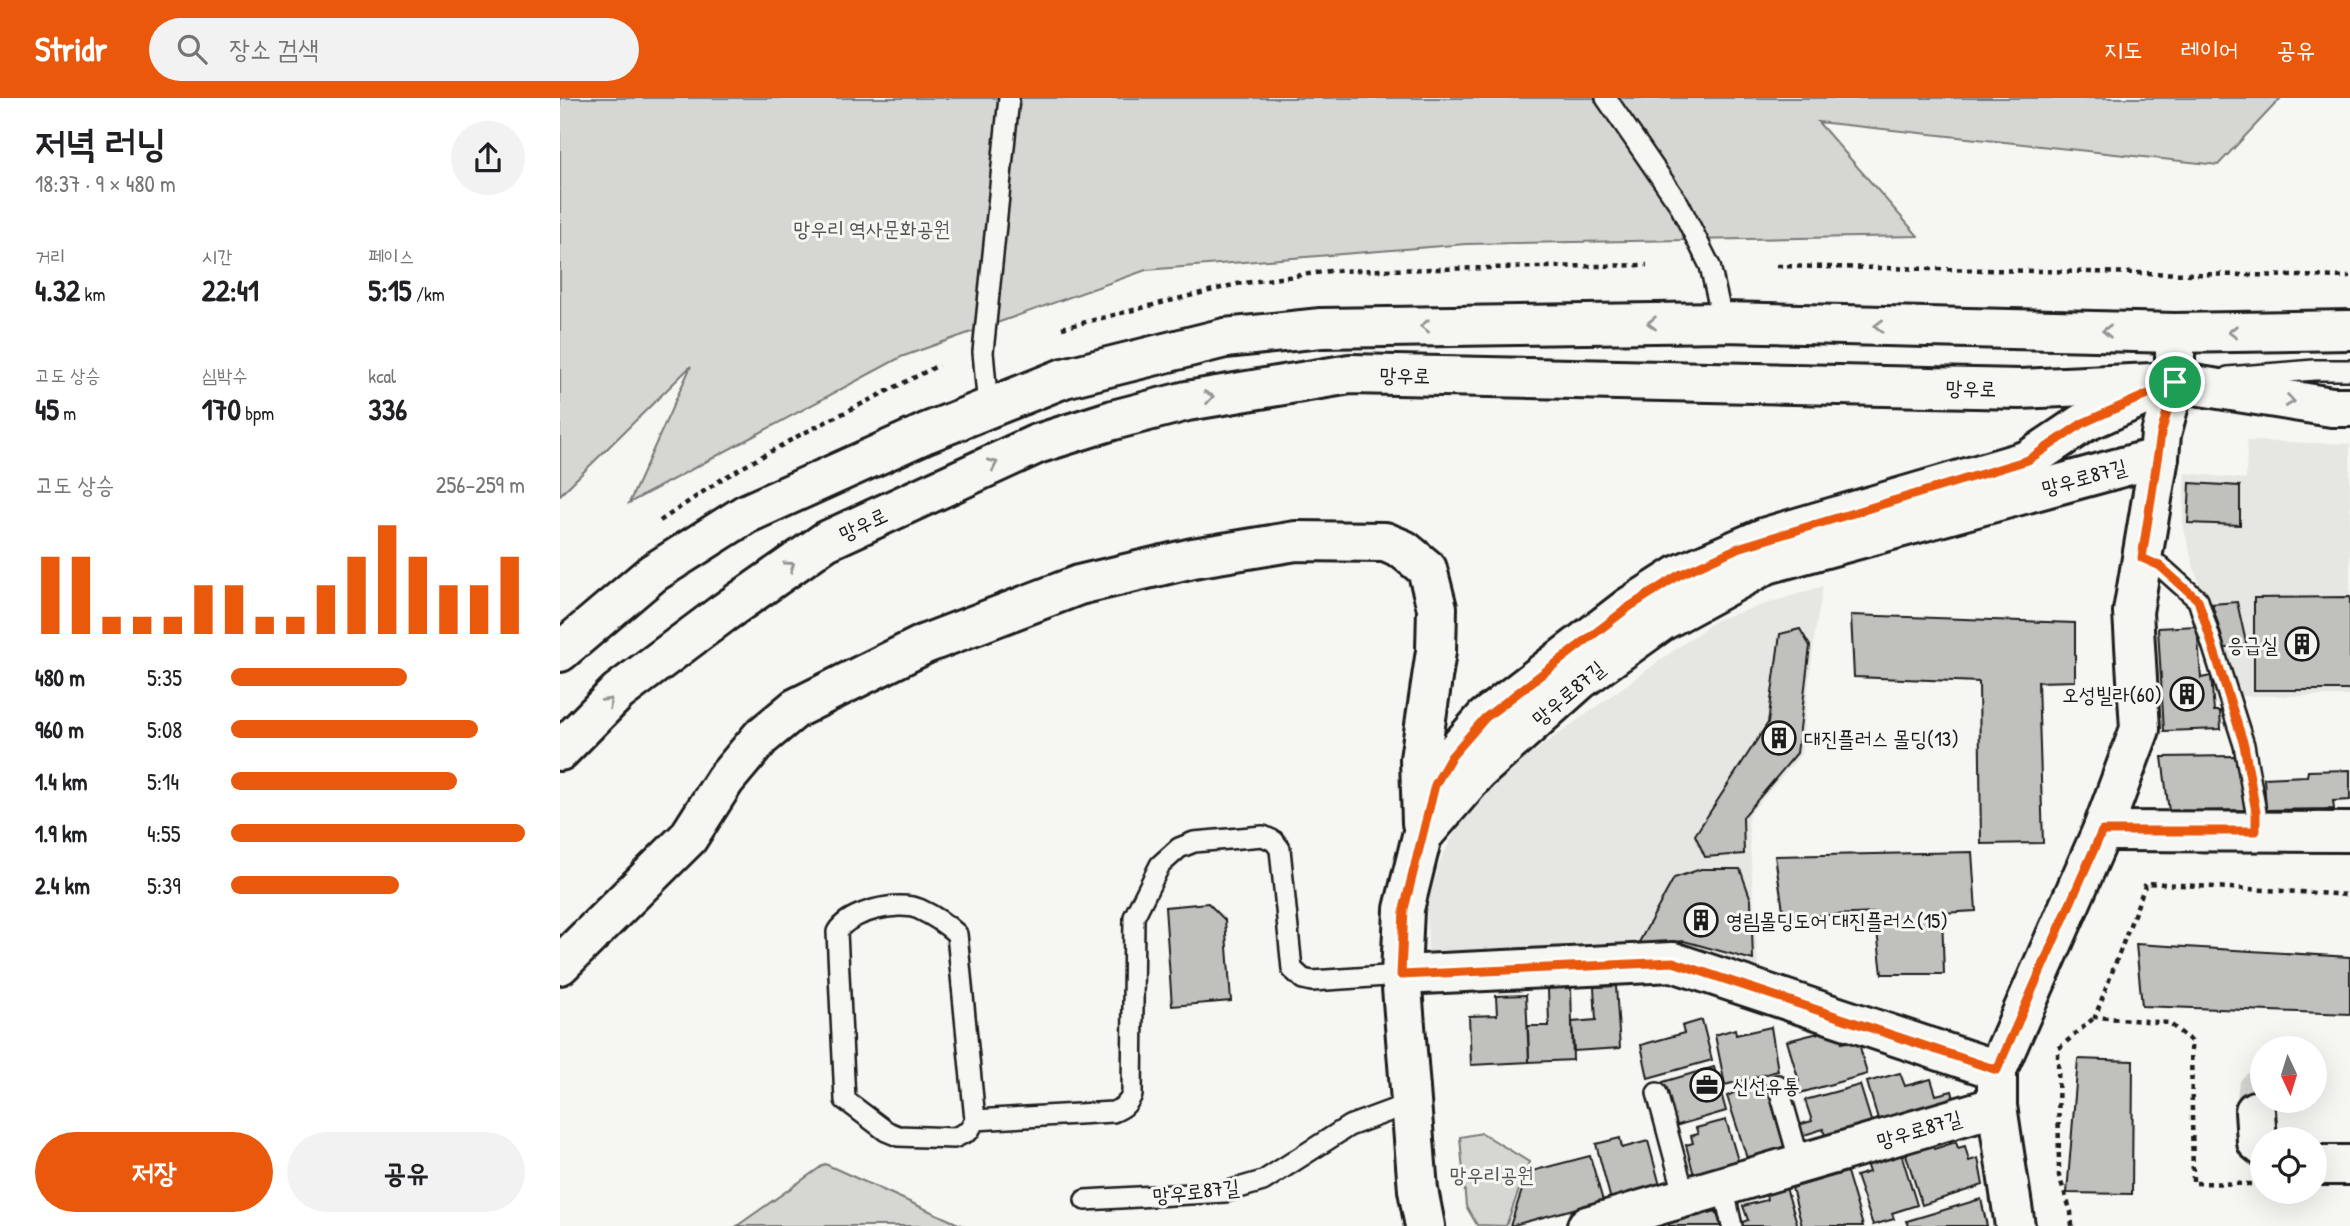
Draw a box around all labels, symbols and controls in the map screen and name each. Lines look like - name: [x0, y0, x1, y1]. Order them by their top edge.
- search box: [149, 18, 639, 81]
- text: Stridr: [35, 27, 107, 71]
- icon: search: [173, 30, 211, 68]
- text: 장소 검색: [229, 31, 319, 66]
- text: 지도: [2104, 33, 2142, 65]
- text: 레이어: [2180, 33, 2238, 65]
- text: 공유: [2276, 33, 2315, 65]
- text: 저녁 러닝: [35, 116, 166, 168]
- button: share: [451, 121, 525, 195]
- text: 18:37 · 9 × 480 m: [35, 168, 176, 199]
- park label: 망우리 역사문화공원: [794, 214, 950, 243]
- text: 거리: [35, 243, 66, 269]
- text: 시간: [202, 243, 232, 269]
- text: 페이스: [368, 243, 414, 269]
- text: 4.32: [35, 270, 80, 310]
- text: 22:41: [202, 270, 259, 310]
- text: 5:15: [368, 270, 412, 310]
- text: km: [80, 281, 105, 307]
- text: /km: [412, 281, 445, 307]
- one-way arrow: [1646, 315, 1657, 331]
- one-way arrow: [1419, 318, 1429, 334]
- one-way arrow: [1874, 318, 1885, 333]
- one-way arrow: [2101, 324, 2112, 339]
- one-way arrow: [2227, 324, 2238, 340]
- pin: [2145, 352, 2205, 412]
- street label: 망우로: [1379, 360, 1431, 390]
- text: 고도 상승: [35, 362, 101, 388]
- text: 심박수: [202, 362, 248, 388]
- text: kcal: [368, 363, 396, 389]
- icon: arrive: [2156, 363, 2194, 401]
- street label: 망우로: [1945, 373, 1997, 403]
- text: 45: [35, 389, 59, 429]
- text: 170: [202, 389, 241, 429]
- text: 336: [368, 389, 407, 429]
- one-way arrow: [1203, 390, 1215, 405]
- one-way arrow: [2285, 393, 2296, 408]
- text: m: [59, 400, 76, 426]
- text: bpm: [241, 400, 274, 426]
- street label: 망우로87길: [2038, 452, 2130, 502]
- one-way arrow: [986, 458, 998, 472]
- text: 고도 상승: [35, 469, 114, 500]
- text: 256–259 m: [436, 469, 525, 500]
- street label: 망우로: [834, 500, 892, 548]
- one-way arrow: [782, 562, 795, 574]
- building icon: 응급실: [2283, 625, 2321, 663]
- place label: 응급실: [2227, 630, 2278, 659]
- street label: 망우로87길: [1525, 654, 1611, 732]
- text: 480 m: [35, 662, 85, 693]
- text: 5:35: [147, 662, 182, 693]
- building icon: 오성빌라(60): [2168, 675, 2206, 713]
- place label: 오성빌라(60): [2062, 680, 2162, 709]
- one-way arrow: [599, 697, 612, 710]
- text: 960 m: [35, 714, 84, 745]
- text: 5:08: [147, 714, 182, 745]
- building icon: 대진플러스 몰딩(13): [1760, 719, 1798, 757]
- place label: 대진플러스 몰딩(13): [1804, 724, 1959, 753]
- text: 1.4 km: [35, 766, 87, 797]
- text: 5:14: [147, 766, 179, 797]
- text: 1.9 km: [35, 818, 87, 849]
- text: 4:55: [147, 818, 180, 849]
- text: 2.4 km: [35, 870, 90, 901]
- text: 5:39: [147, 870, 181, 901]
- building icon: 영림몰딩도어 대진플러스(15): [1682, 901, 1720, 939]
- place label: 영림몰딩도어 대진플러스(15): [1726, 906, 1948, 935]
- north arrow: [2250, 1036, 2328, 1113]
- map controls: [2250, 1036, 2327, 1204]
- office icon: 신선유통: [1688, 1066, 1726, 1104]
- place label: 신선유통: [1732, 1071, 1800, 1100]
- street label: 망우로87길: [1873, 1103, 1965, 1155]
- button: locate: [2250, 1127, 2327, 1204]
- button: 저장: [35, 1132, 273, 1212]
- button: 공유: [287, 1132, 525, 1212]
- park label: 망우리공원: [1450, 1160, 1534, 1189]
- street label: 망우로87길: [1151, 1172, 1241, 1210]

